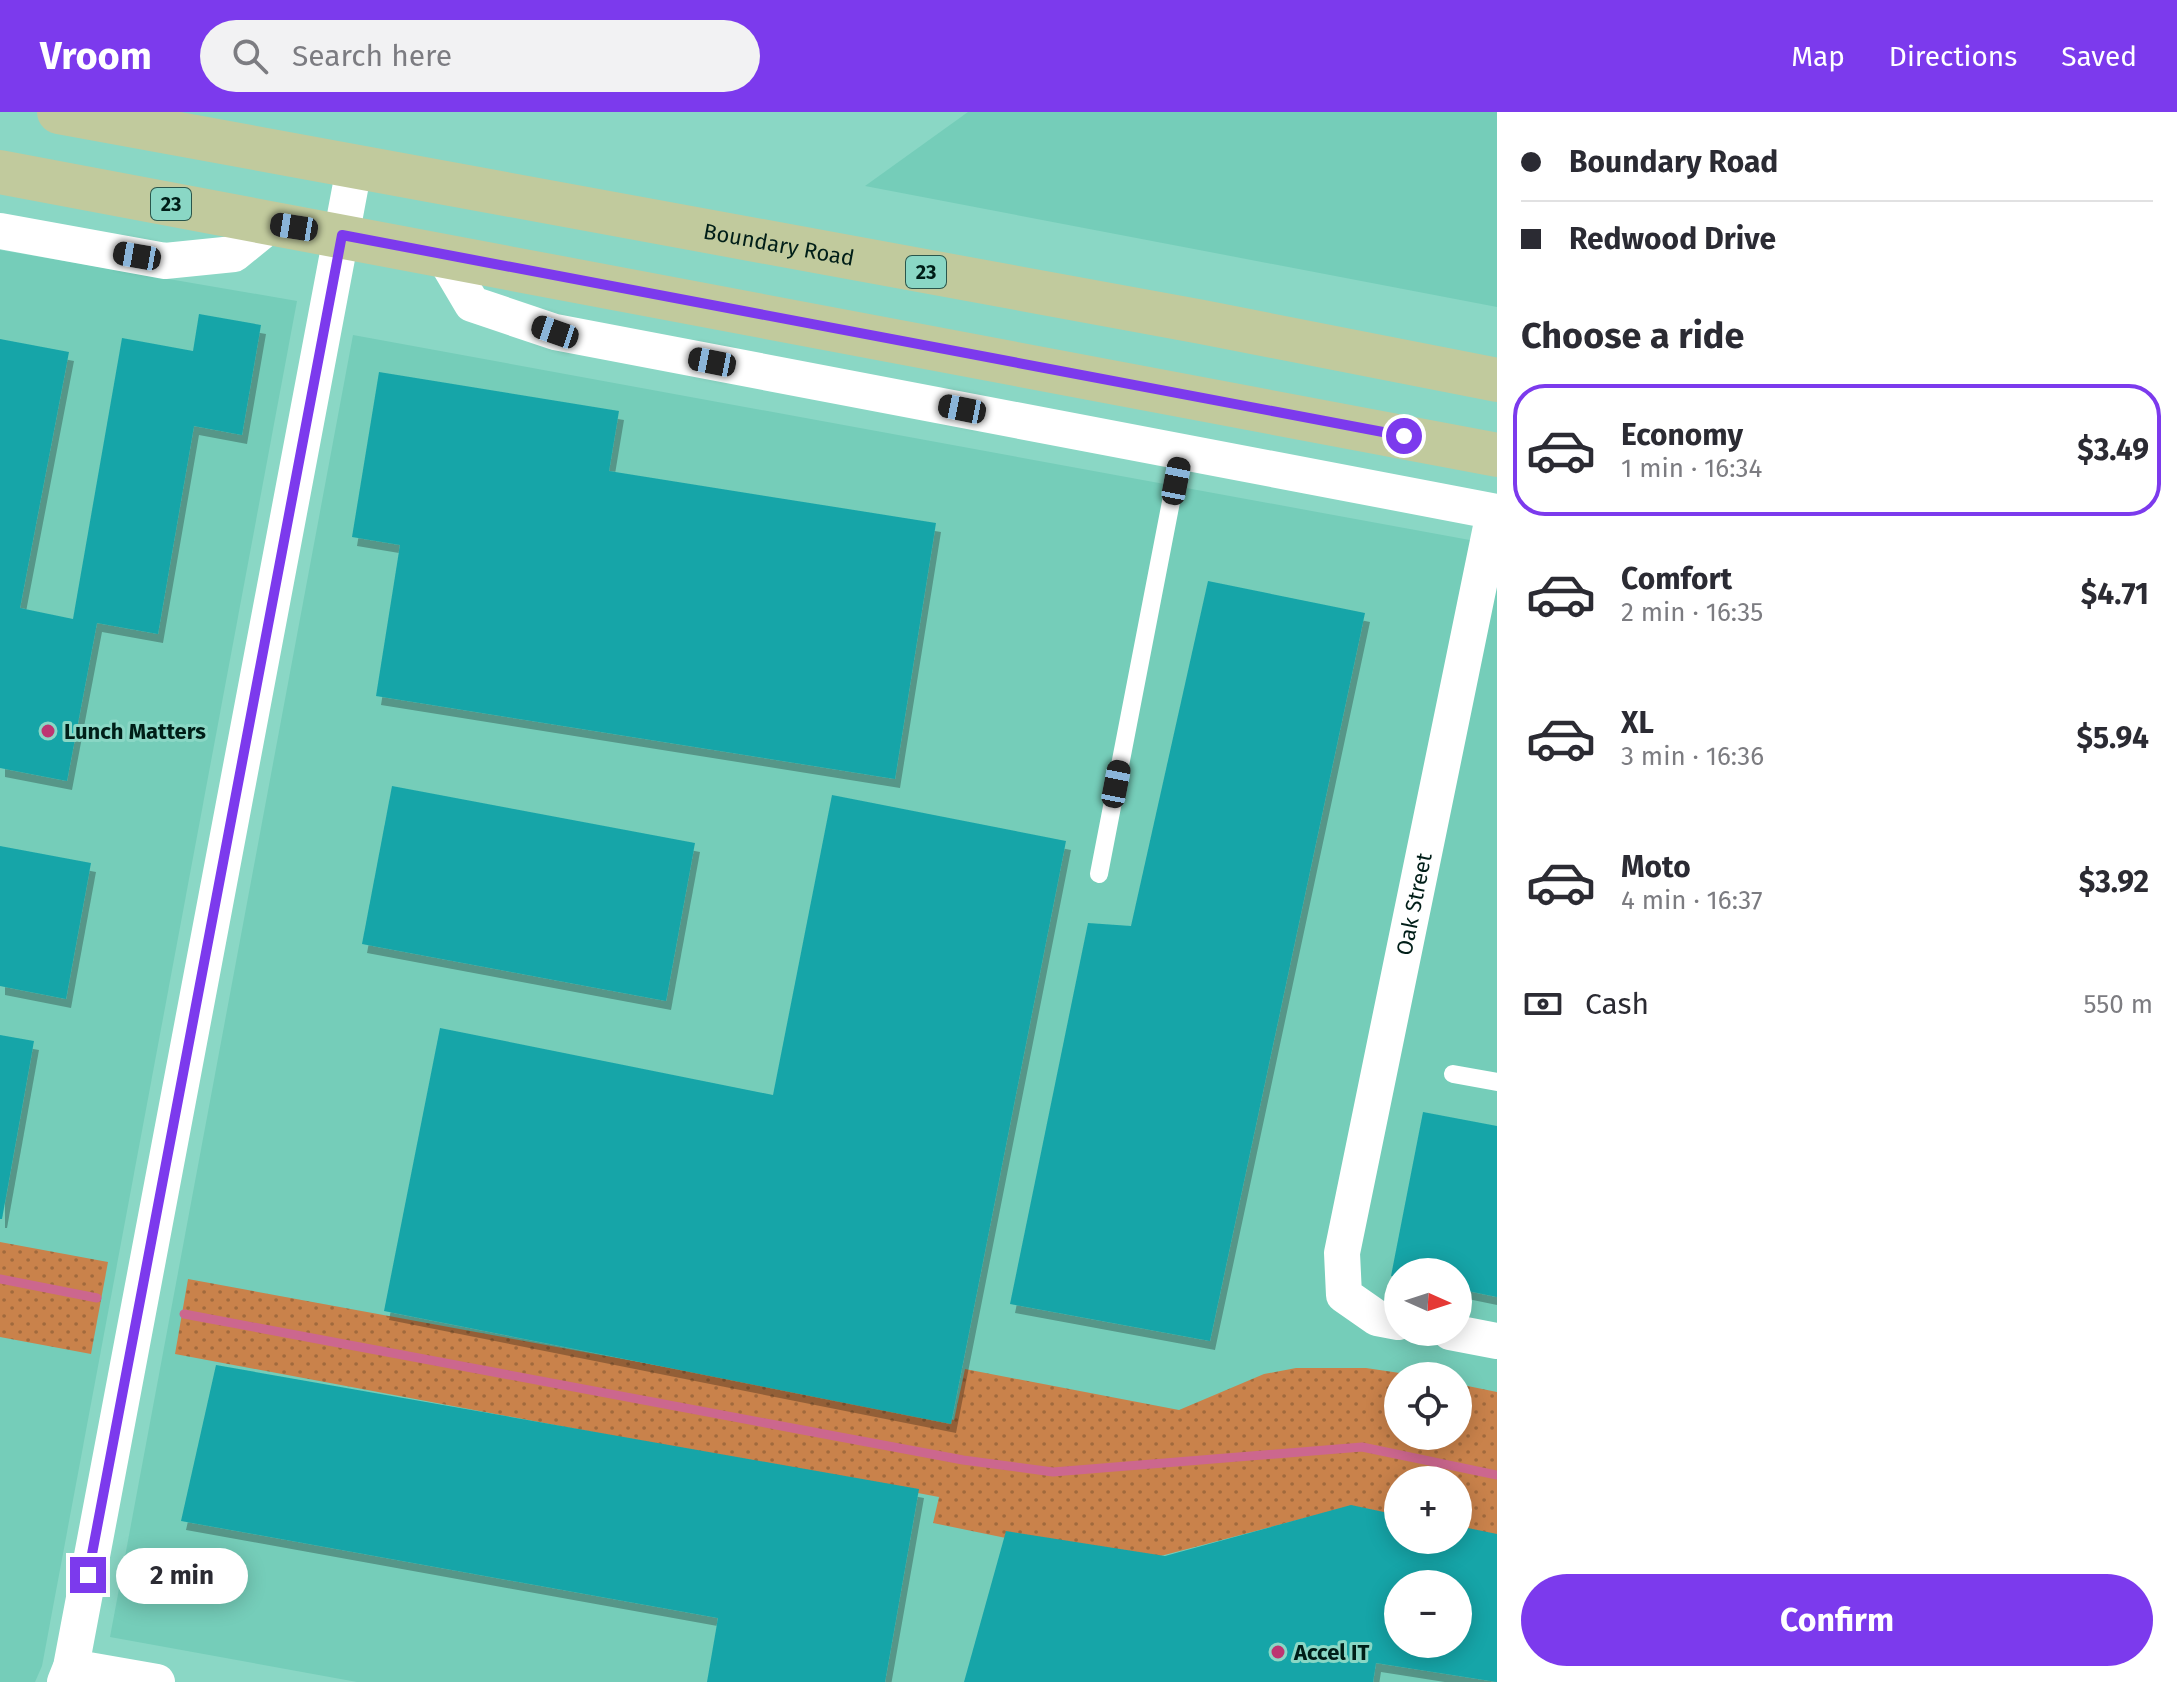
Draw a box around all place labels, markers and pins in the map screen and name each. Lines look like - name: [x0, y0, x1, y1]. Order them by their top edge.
- place label: Lunch Matters: [64, 718, 206, 745]
- marker: Lunch Matters: [39, 722, 57, 740]
- place label: Accel IT: [1293, 1639, 1370, 1666]
- marker: Accel IT: [1269, 1643, 1287, 1661]

